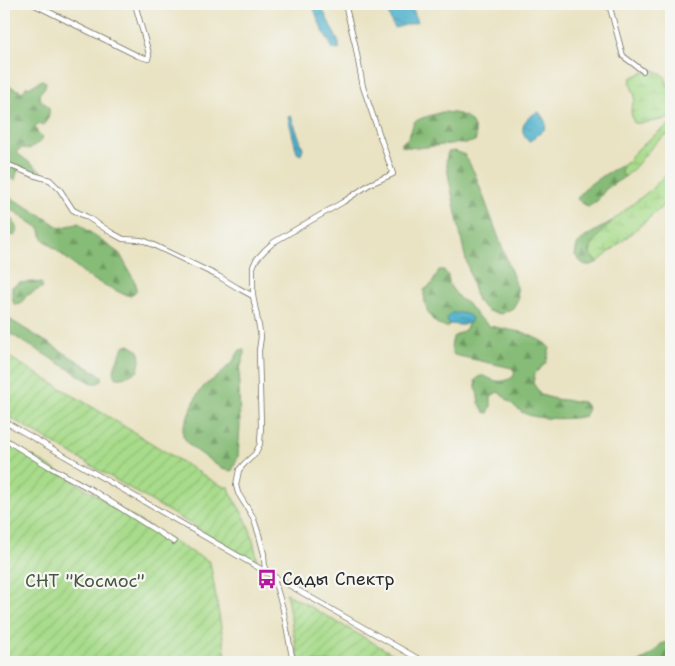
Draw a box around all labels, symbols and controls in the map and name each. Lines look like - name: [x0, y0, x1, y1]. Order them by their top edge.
- place label: Сады Спектр: [282, 567, 395, 591]
- bus stop icon: Сады Спектр: [256, 568, 278, 590]
- park label: СНТ "Космос": [25, 569, 145, 593]

